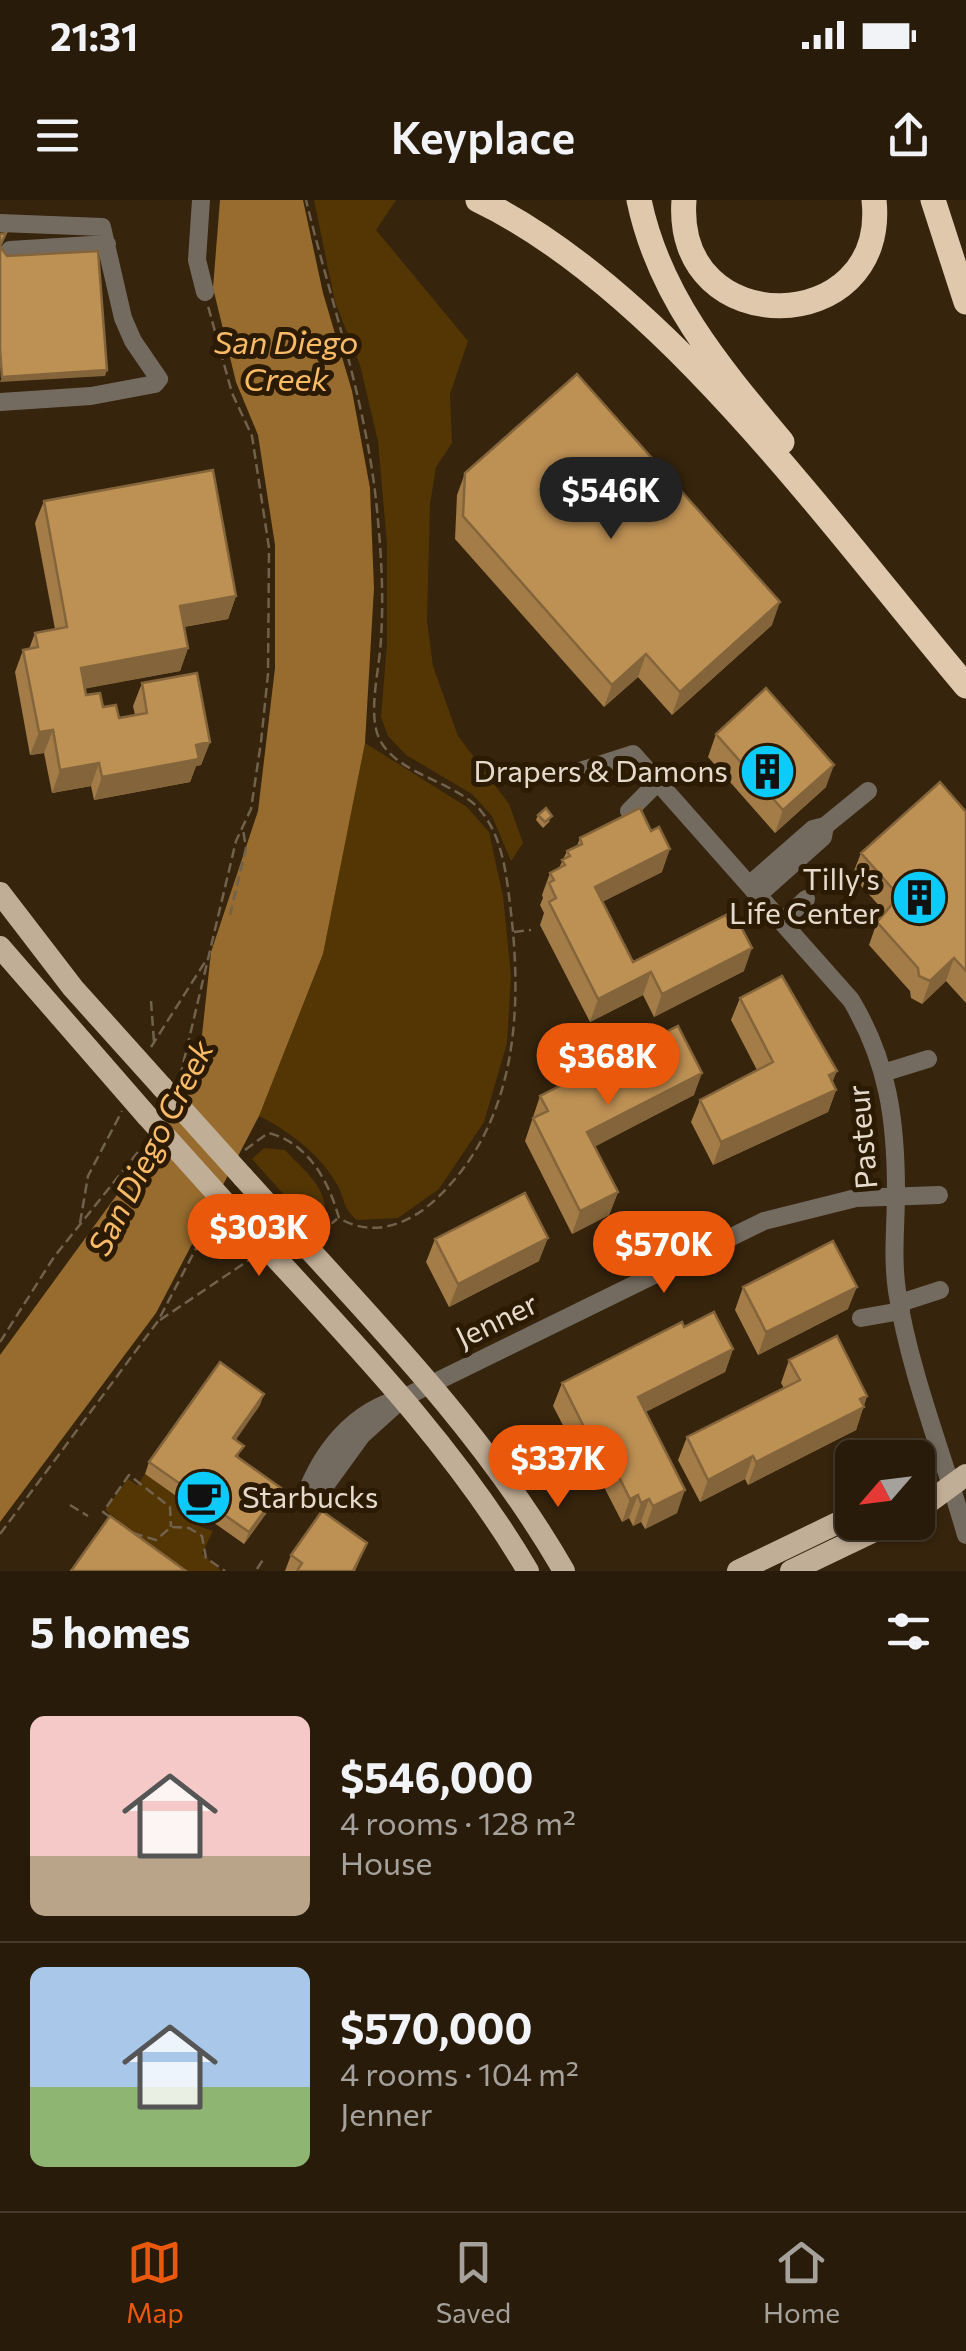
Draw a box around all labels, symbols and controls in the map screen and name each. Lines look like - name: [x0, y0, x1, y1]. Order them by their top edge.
- text: 21:31: [50, 12, 138, 59]
- icon: menu: [30, 108, 85, 163]
- text: Keyplace: [391, 108, 575, 163]
- icon: share: [881, 108, 936, 163]
- water label: San Diego Creek: [214, 321, 358, 398]
- pin: $546K: [541, 457, 681, 542]
- text: $546K: [562, 469, 660, 509]
- building icon: Drapers & Damons: [737, 742, 797, 802]
- place label: Drapers & Damons: [474, 751, 728, 788]
- place label: Tilly's Life Center: [729, 859, 880, 930]
- building icon: Tilly's Life Center: [889, 867, 949, 927]
- pin: $368K: [538, 1023, 678, 1108]
- water label: San Diego Creek: [78, 1032, 221, 1261]
- text: $368K: [559, 1035, 657, 1075]
- street label: Pasteur: [838, 1083, 884, 1191]
- pin: $303K: [189, 1194, 329, 1279]
- text: $303K: [209, 1206, 309, 1246]
- pin: $570K: [594, 1211, 734, 1296]
- text: $570K: [615, 1223, 713, 1263]
- street label: Jenner: [449, 1283, 543, 1354]
- pin: $337K: [488, 1425, 628, 1510]
- text: $337K: [510, 1437, 606, 1477]
- north arrow: [835, 1440, 935, 1540]
- map controls: [835, 1440, 935, 1540]
- cafe icon: Starbucks: [173, 1468, 233, 1528]
- place label: Starbucks: [242, 1477, 379, 1514]
- icon: filters: [881, 1604, 936, 1659]
- text: 5 homes: [30, 1605, 190, 1657]
- text: $546,000: [340, 1750, 533, 1802]
- icon: home: [110, 1756, 230, 1876]
- text: 4 rooms · 128 m²: [340, 1802, 576, 1842]
- text: House: [340, 1842, 432, 1882]
- text: $570,000: [340, 2001, 532, 2053]
- icon: home: [110, 2007, 230, 2127]
- text: 4 rooms · 104 m²: [340, 2053, 579, 2093]
- text: Jenner: [340, 2093, 433, 2133]
- tab: Map: [126, 2235, 184, 2329]
- tab: Saved: [436, 2235, 511, 2329]
- tab: Home: [763, 2235, 840, 2329]

